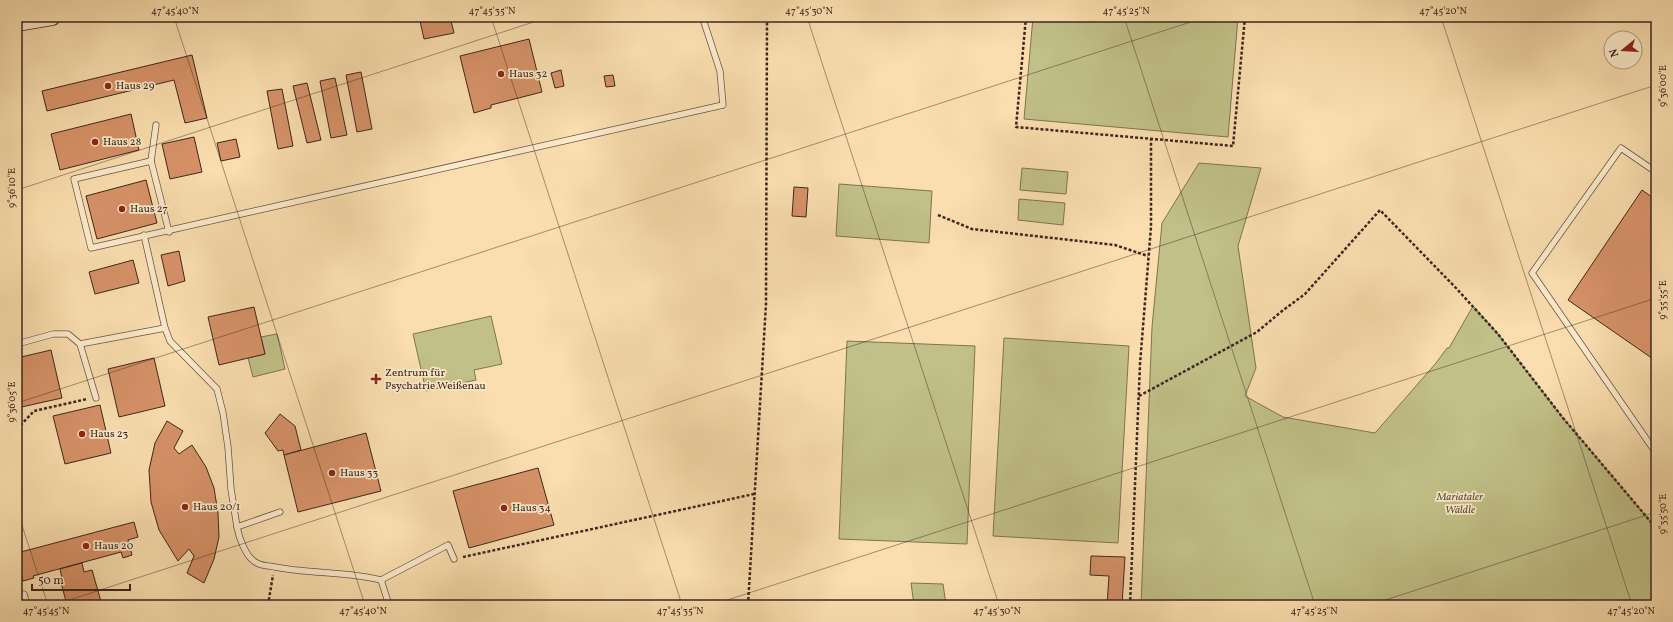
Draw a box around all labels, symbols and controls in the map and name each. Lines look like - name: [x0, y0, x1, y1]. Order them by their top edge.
- text: 47°45'40"N: [151, 4, 200, 18]
- text: 47°45'35"N: [468, 4, 516, 18]
- text: 47°45'30"N: [785, 4, 833, 18]
- text: 47°45'25"N: [1102, 4, 1150, 18]
- text: 47°45'20"N: [1419, 4, 1468, 18]
- north arrow: [1603, 30, 1643, 70]
- text: N: [1607, 47, 1623, 59]
- text: 9°36'00"E: [1656, 65, 1670, 107]
- place label: Haus 32: [509, 67, 548, 82]
- marker: Haus 32: [496, 69, 506, 79]
- place label: Haus 29: [116, 79, 155, 94]
- marker: Haus 29: [103, 81, 113, 91]
- place label: Haus 28: [103, 135, 142, 150]
- marker: Haus 28: [90, 137, 100, 147]
- text: 9°36'10"E: [5, 168, 19, 208]
- place label: Haus 27: [130, 202, 168, 217]
- marker: Haus 27: [117, 204, 127, 214]
- text: 9°35'55"E: [1656, 280, 1670, 320]
- place label: Zentrum für Psychatrie Weißenau: [385, 366, 486, 394]
- marker: Zentrum für Psychatrie Weißenau: [370, 373, 382, 385]
- text: 9°36'05"E: [5, 382, 19, 422]
- place label: Haus 23: [90, 427, 128, 442]
- marker: Haus 23: [77, 429, 87, 439]
- place label: Haus 33: [340, 466, 378, 481]
- marker: Haus 33: [327, 468, 337, 478]
- park label: Mariataler Wäldle: [1436, 490, 1484, 518]
- text: 9°35'50"E: [1656, 494, 1670, 534]
- place label: Haus 20/1: [193, 500, 240, 515]
- place label: Haus 34: [512, 501, 552, 516]
- marker: Haus 20/1: [180, 502, 190, 512]
- marker: Haus 34: [499, 503, 509, 513]
- place label: Haus 20: [94, 539, 134, 554]
- marker: Haus 20: [81, 541, 91, 551]
- scale bar: [32, 566, 130, 592]
- text: 50 m: [38, 573, 64, 589]
- text: 47°45'45"N: [23, 604, 70, 618]
- text: 47°45'40"N: [339, 604, 388, 618]
- text: 47°45'35"N: [656, 604, 704, 618]
- text: 47°45'30"N: [973, 604, 1021, 618]
- text: 47°45'25"N: [1290, 604, 1338, 618]
- text: 47°45'20"N: [1607, 604, 1656, 618]

